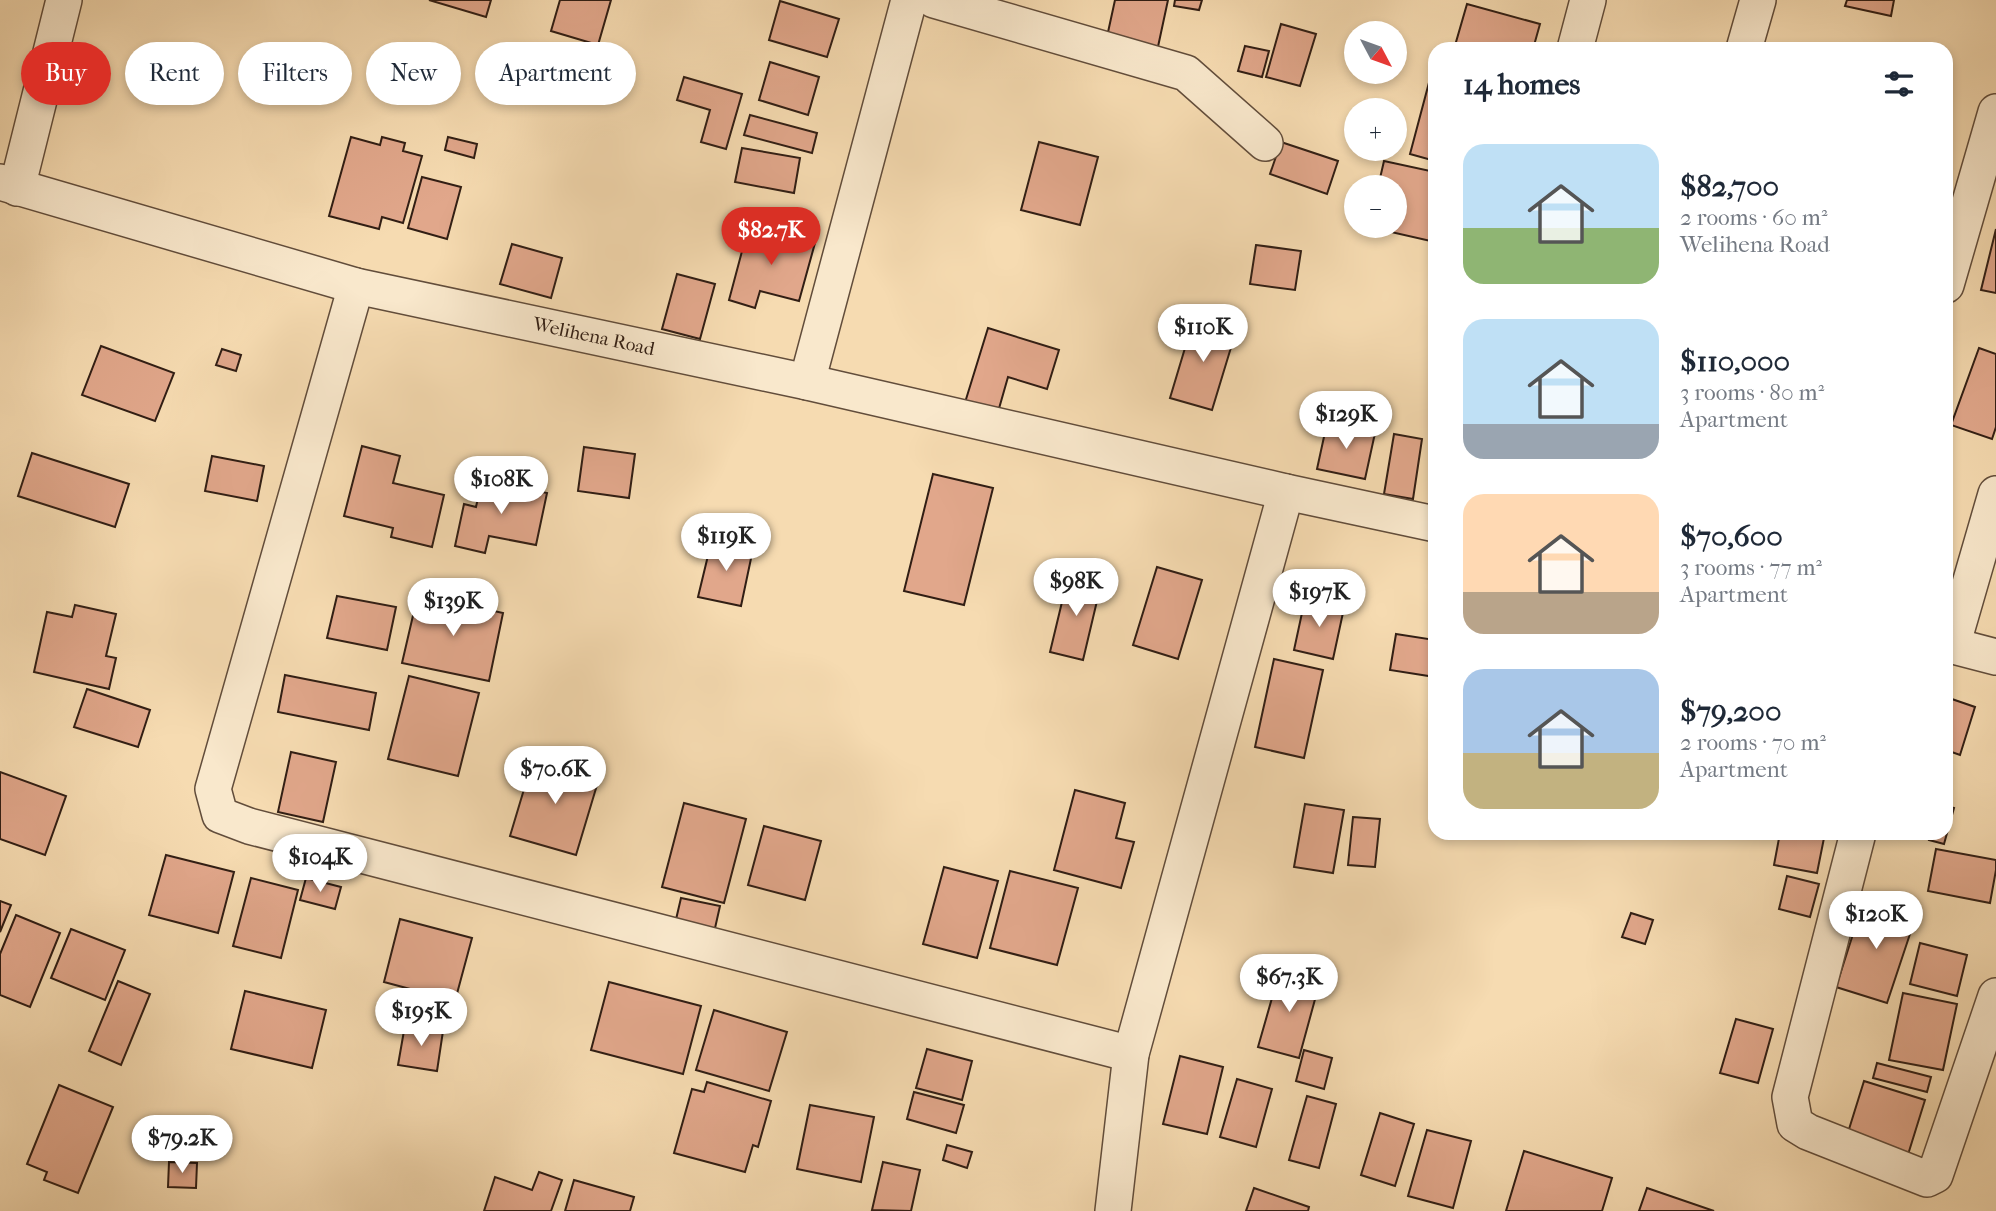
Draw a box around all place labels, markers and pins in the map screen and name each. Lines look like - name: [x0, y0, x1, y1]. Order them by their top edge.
- pin: $82.7K: [714, 208, 828, 267]
- pin: $110K: [1154, 304, 1252, 364]
- pin: $129K: [1297, 392, 1395, 451]
- pin: $108K: [452, 456, 550, 516]
- pin: $119K: [677, 514, 775, 573]
- pin: $98K: [1035, 558, 1117, 618]
- pin: $197K: [1270, 570, 1368, 629]
- pin: $139K: [404, 578, 502, 638]
- pin: $70.6K: [498, 746, 612, 806]
- pin: $104K: [271, 834, 369, 894]
- pin: $120K: [1827, 892, 1925, 951]
- pin: $67.3K: [1232, 954, 1346, 1014]
- pin: $195K: [372, 988, 470, 1048]
- pin: $79.2K: [125, 1116, 239, 1175]

